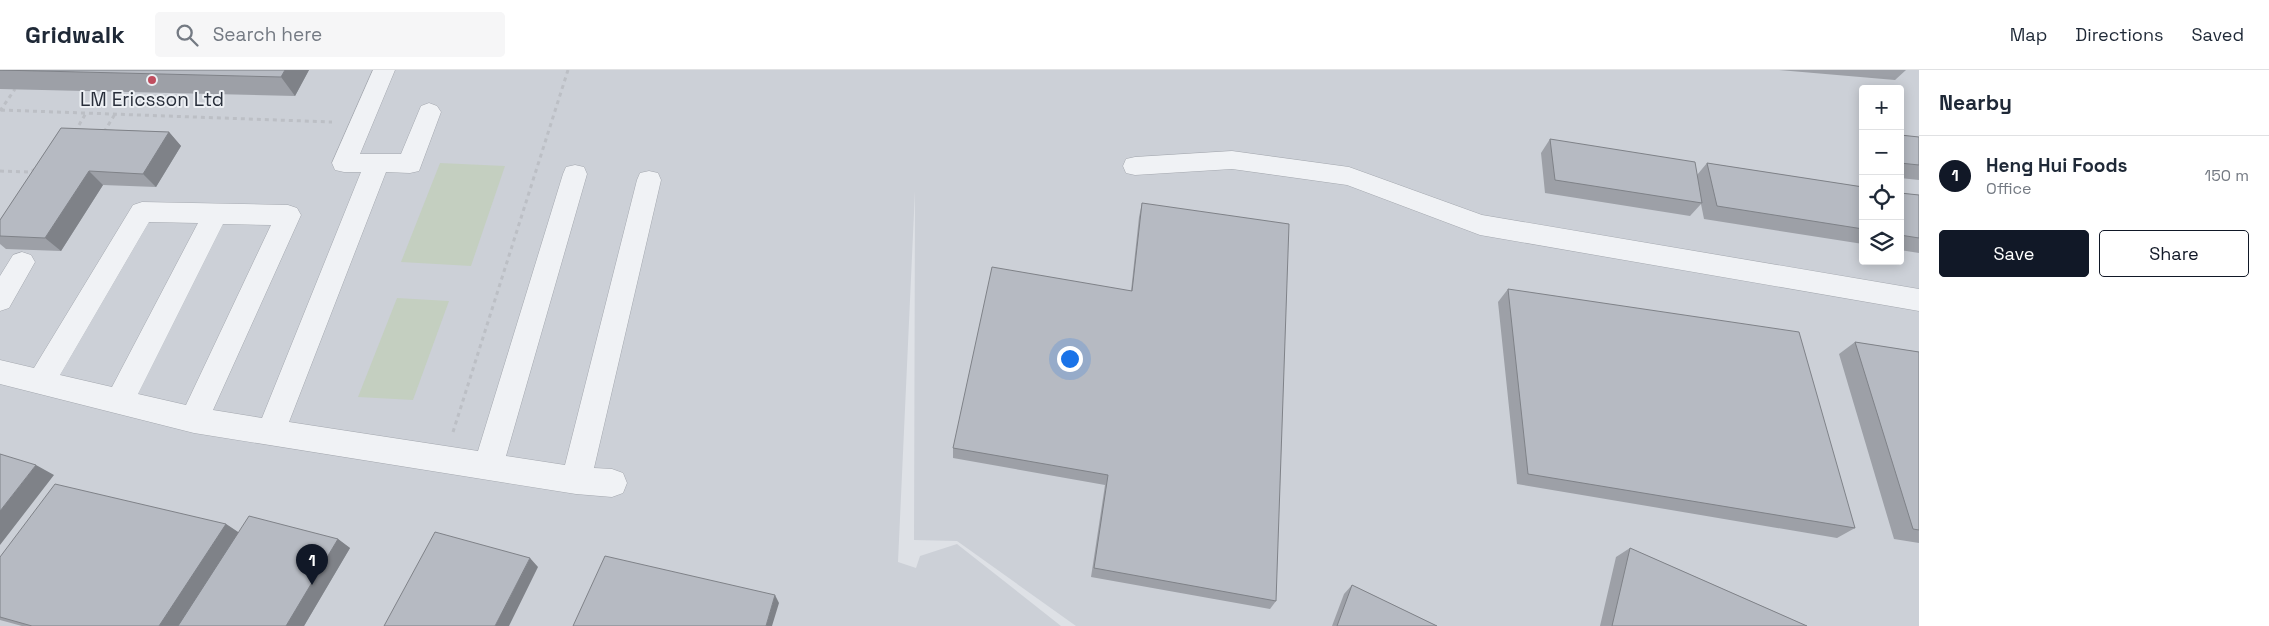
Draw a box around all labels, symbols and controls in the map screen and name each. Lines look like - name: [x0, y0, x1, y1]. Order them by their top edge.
- search box: [155, 12, 505, 57]
- text: Gridwalk: [25, 19, 125, 50]
- icon: search: [173, 21, 201, 49]
- text: Search here: [213, 22, 322, 47]
- text: Map: [2010, 23, 2047, 46]
- text: Directions: [2075, 23, 2164, 46]
- text: Saved: [2192, 23, 2244, 46]
- marker: LM Ericsson Ltd: [146, 74, 158, 86]
- map controls: [1859, 85, 1904, 265]
- button: +: [1859, 85, 1904, 130]
- place label: LM Ericsson Ltd: [80, 87, 224, 112]
- text: Nearby: [1939, 89, 2012, 116]
- button: −: [1859, 130, 1904, 175]
- text: Heng Hui Foods: [1986, 153, 2128, 178]
- text: 1: [1951, 165, 1959, 186]
- text: 150 m: [2205, 165, 2249, 186]
- button: locate: [1859, 175, 1904, 220]
- text: Office: [1986, 178, 2032, 199]
- button: layers: [1859, 220, 1904, 265]
- button: Save: [1939, 230, 2089, 277]
- button: Share: [2099, 230, 2249, 277]
- your location: [1057, 346, 1083, 372]
- pin: 1: [296, 544, 328, 585]

